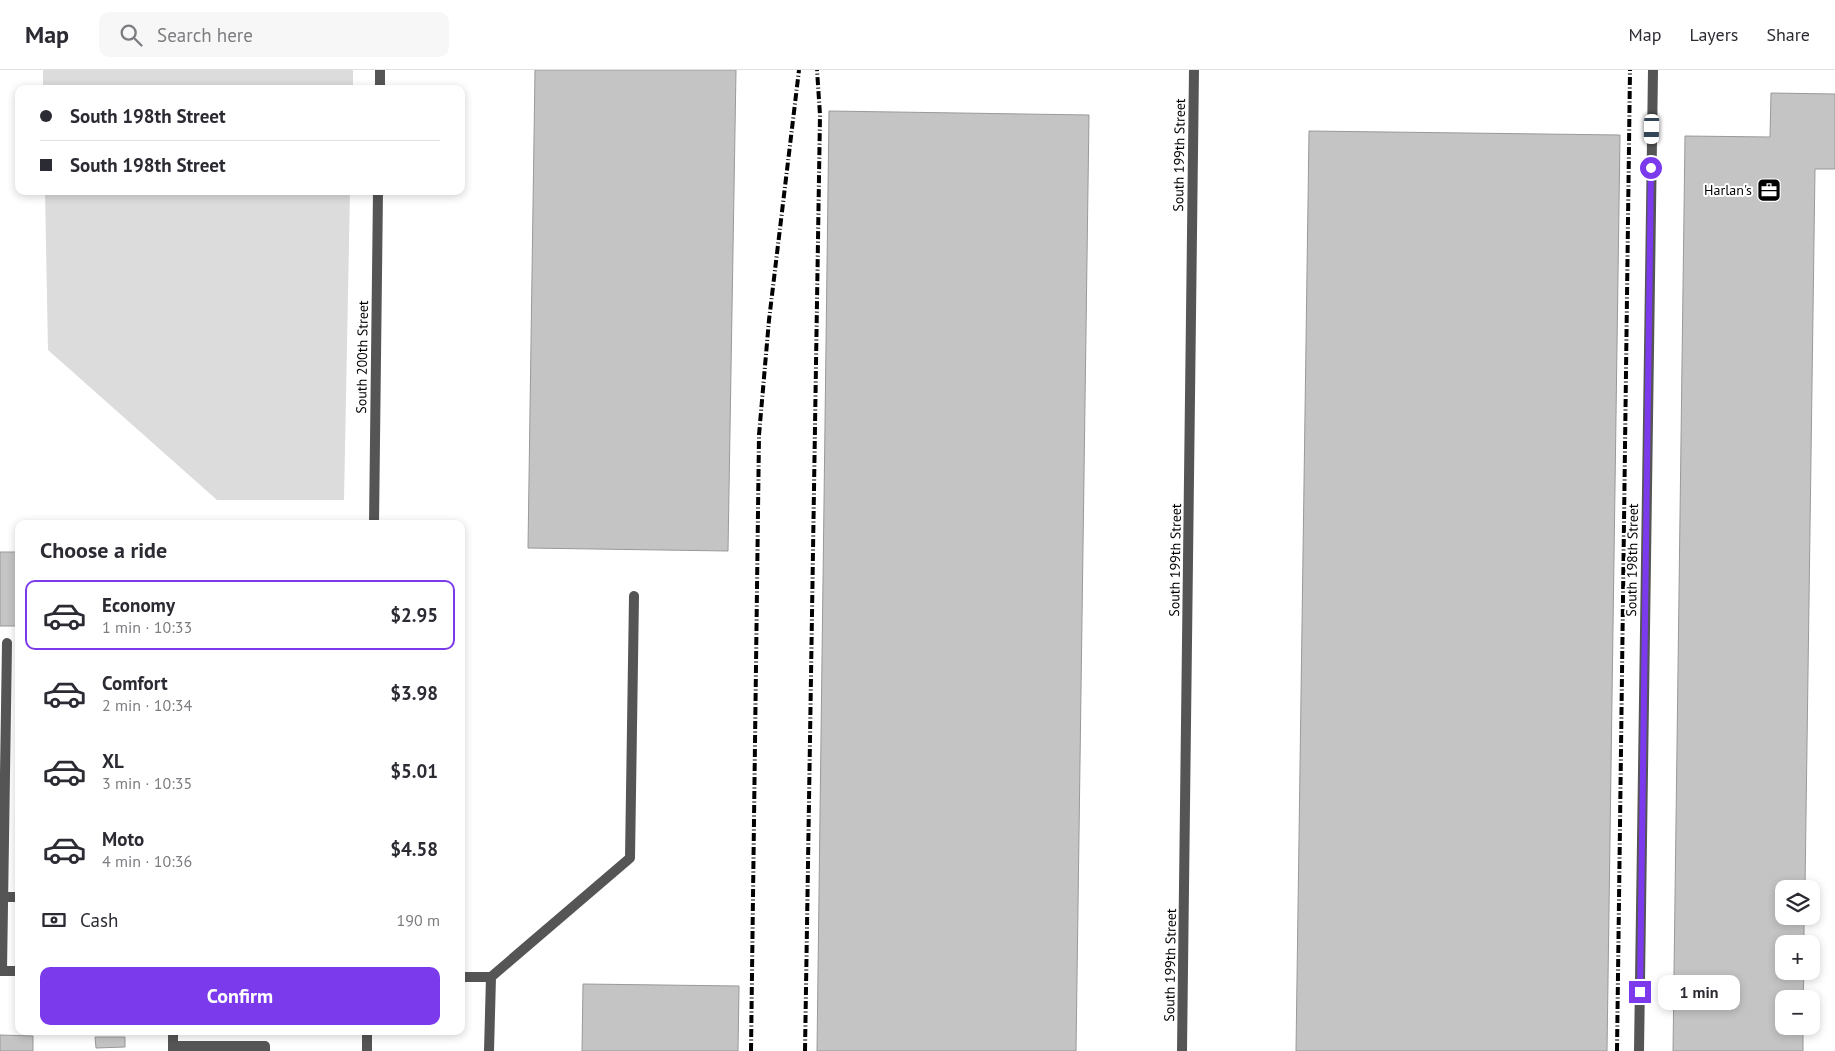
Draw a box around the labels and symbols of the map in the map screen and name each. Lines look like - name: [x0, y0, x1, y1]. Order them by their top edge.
- street label: South 199th Street: [1169, 98, 1189, 212]
- car: [1644, 114, 1659, 144]
- route start: [1640, 157, 1662, 179]
- office icon: Harlan's: [1756, 177, 1782, 203]
- place label: Harlan's: [1704, 181, 1752, 199]
- street label: South 200th Street: [352, 300, 372, 414]
- street label: South 199th Street: [1165, 503, 1185, 617]
- street label: South 198th Street: [1622, 503, 1642, 617]
- street label: South 199th Street: [1160, 908, 1180, 1022]
- callout: 1 min: [1658, 974, 1740, 1010]
- route end: [1629, 981, 1651, 1003]

